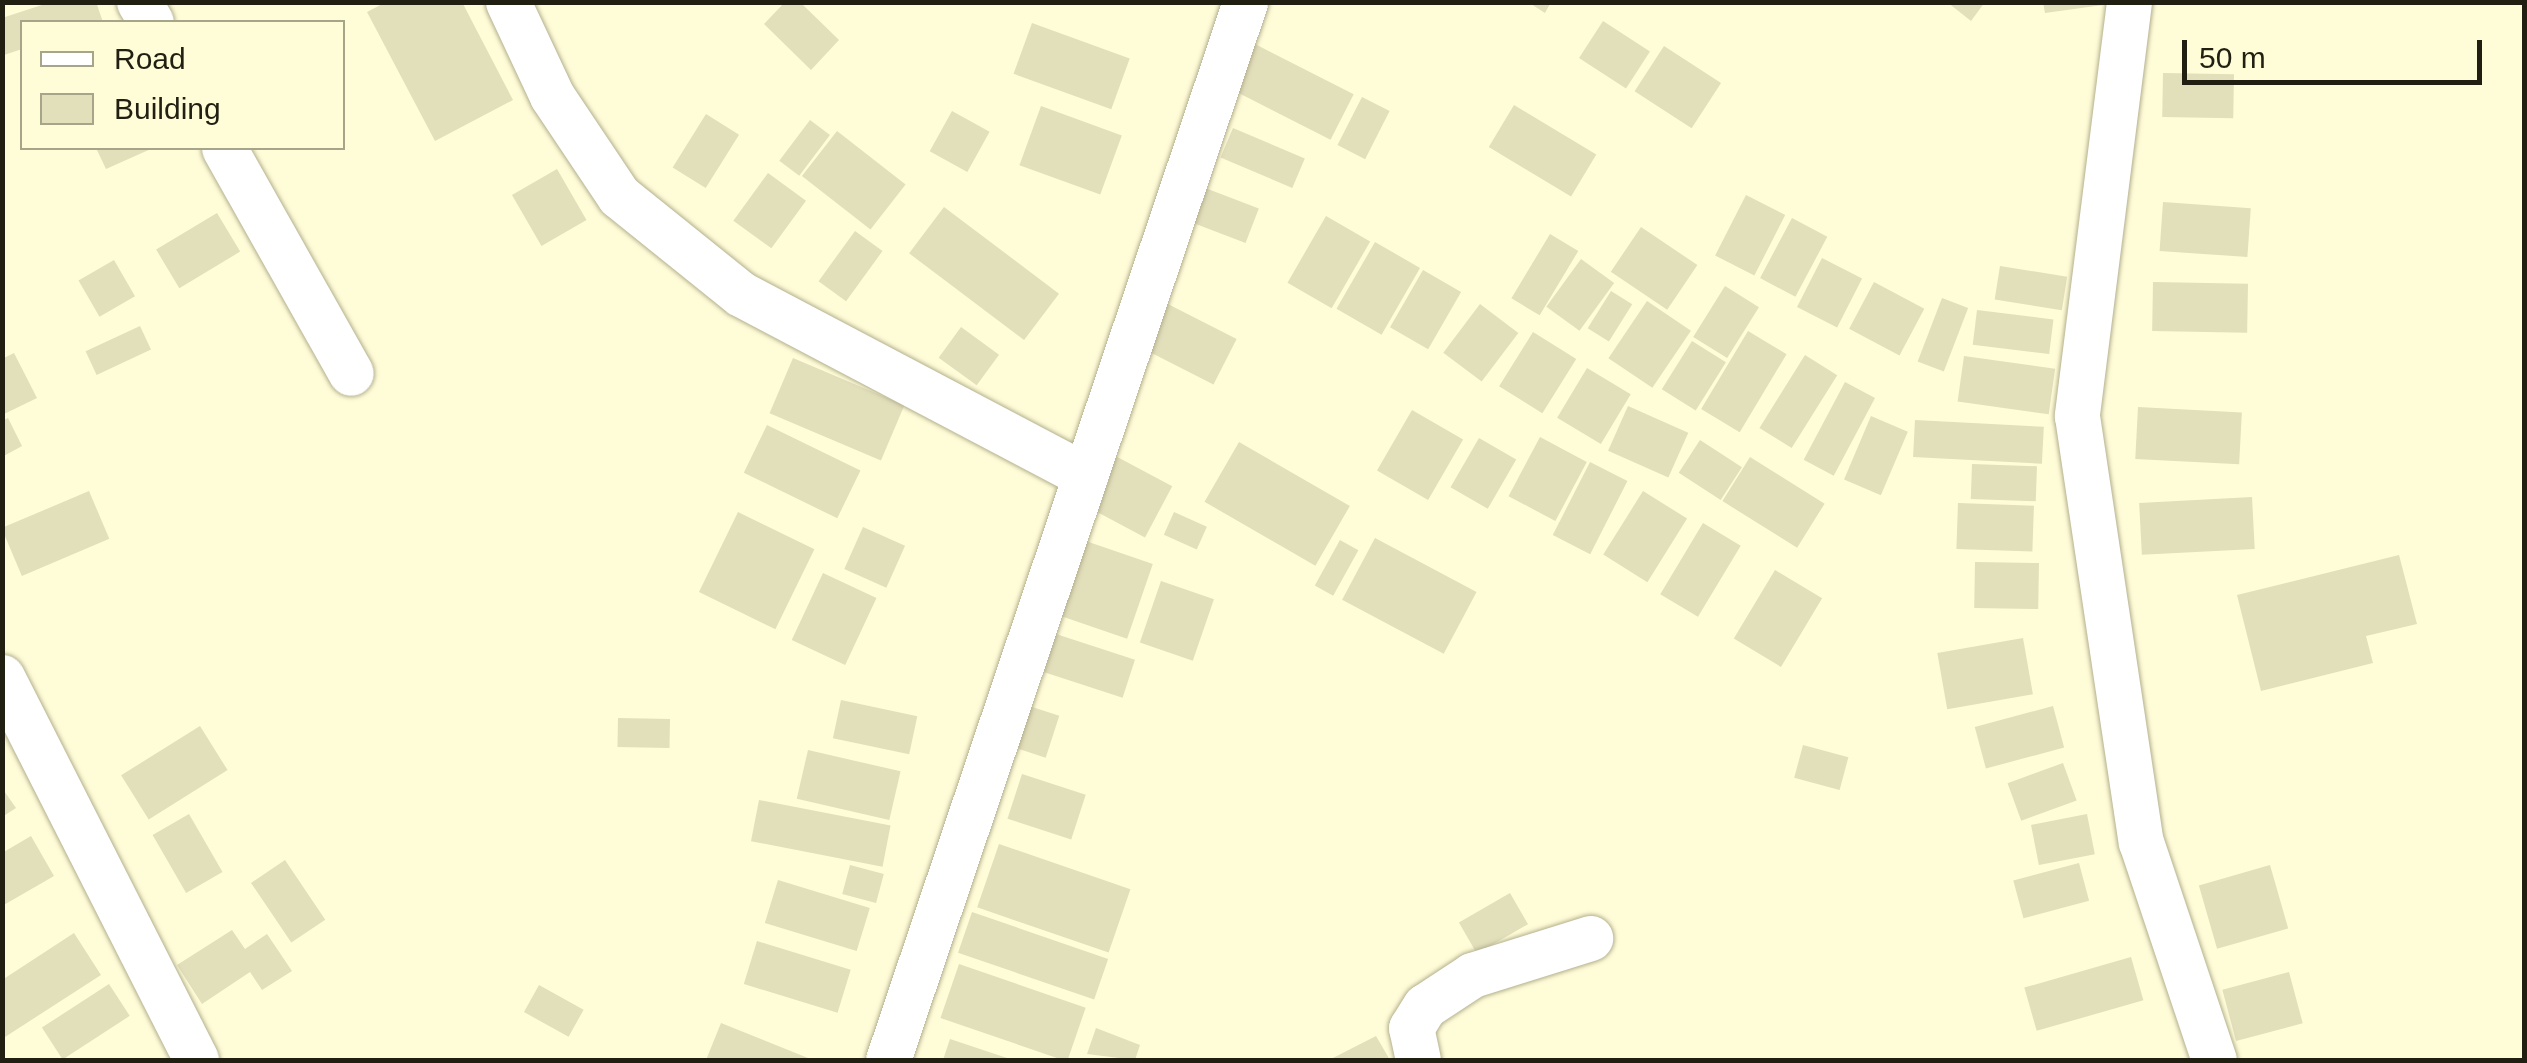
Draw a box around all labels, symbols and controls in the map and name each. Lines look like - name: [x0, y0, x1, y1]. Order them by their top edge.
- legend: [20, 20, 345, 150]
- scale bar: [2187, 20, 2487, 82]
- text: 50 m: [2199, 41, 2266, 74]
- text: Road: [114, 42, 186, 75]
- text: Building: [114, 92, 221, 125]

